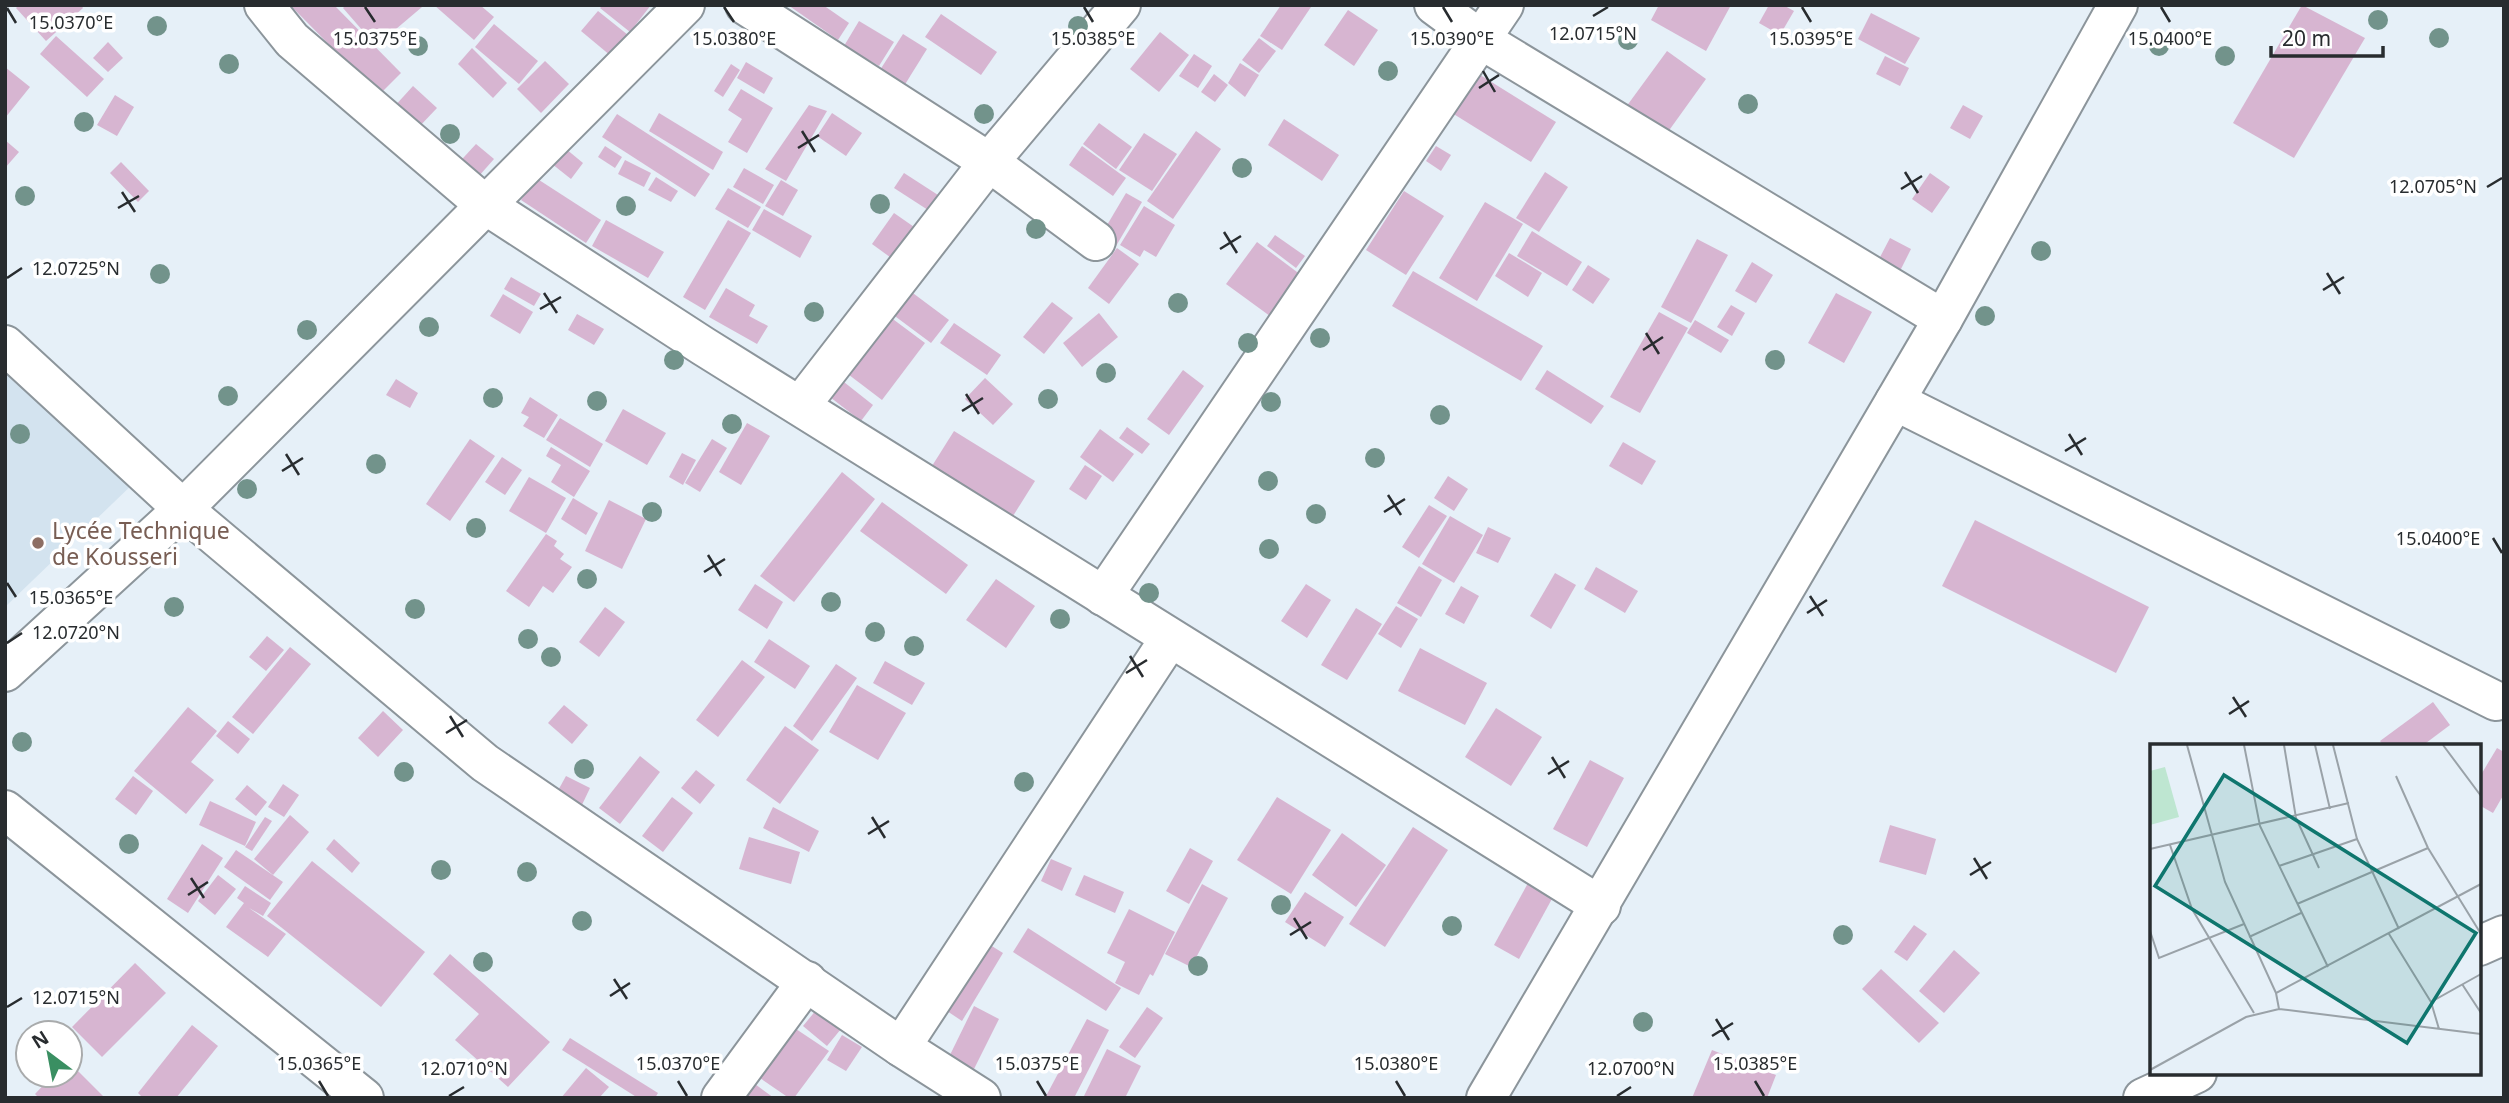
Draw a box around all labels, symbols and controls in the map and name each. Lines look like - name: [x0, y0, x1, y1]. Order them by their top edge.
- text: 15.0370°E: [29, 10, 113, 34]
- scale bar: [2271, 14, 2383, 58]
- text: 12.0715°N: [1549, 21, 1637, 45]
- text: 20 m: [2282, 24, 2331, 52]
- text: 15.0375°E: [333, 26, 417, 50]
- text: 15.0380°E: [692, 26, 776, 50]
- text: 15.0385°E: [1051, 26, 1135, 50]
- text: 15.0390°E: [1410, 26, 1494, 50]
- text: 15.0395°E: [1769, 26, 1853, 50]
- text: 15.0400°E: [2128, 26, 2212, 50]
- text: 12.0705°N: [2389, 174, 2477, 198]
- text: 12.0725°N: [32, 256, 120, 280]
- place label: Lycée Technique de Kousseri: [52, 514, 230, 572]
- text: 15.0400°E: [2396, 526, 2480, 550]
- marker: Lycée Technique de Kousseri: [30, 535, 46, 551]
- text: 15.0365°E: [29, 585, 113, 609]
- text: 12.0720°N: [32, 620, 120, 644]
- inset map: [2150, 744, 2481, 1075]
- text: 12.0715°N: [32, 985, 120, 1009]
- north arrow: [14, 1019, 84, 1089]
- text: N: [27, 1024, 53, 1055]
- text: 15.0365°E: [277, 1051, 361, 1075]
- text: 15.0370°E: [636, 1051, 720, 1075]
- text: 15.0375°E: [995, 1051, 1079, 1075]
- text: 15.0380°E: [1354, 1051, 1438, 1075]
- text: 15.0385°E: [1713, 1051, 1797, 1075]
- text: 12.0710°N: [420, 1056, 508, 1080]
- text: 12.0700°N: [1587, 1056, 1675, 1080]

